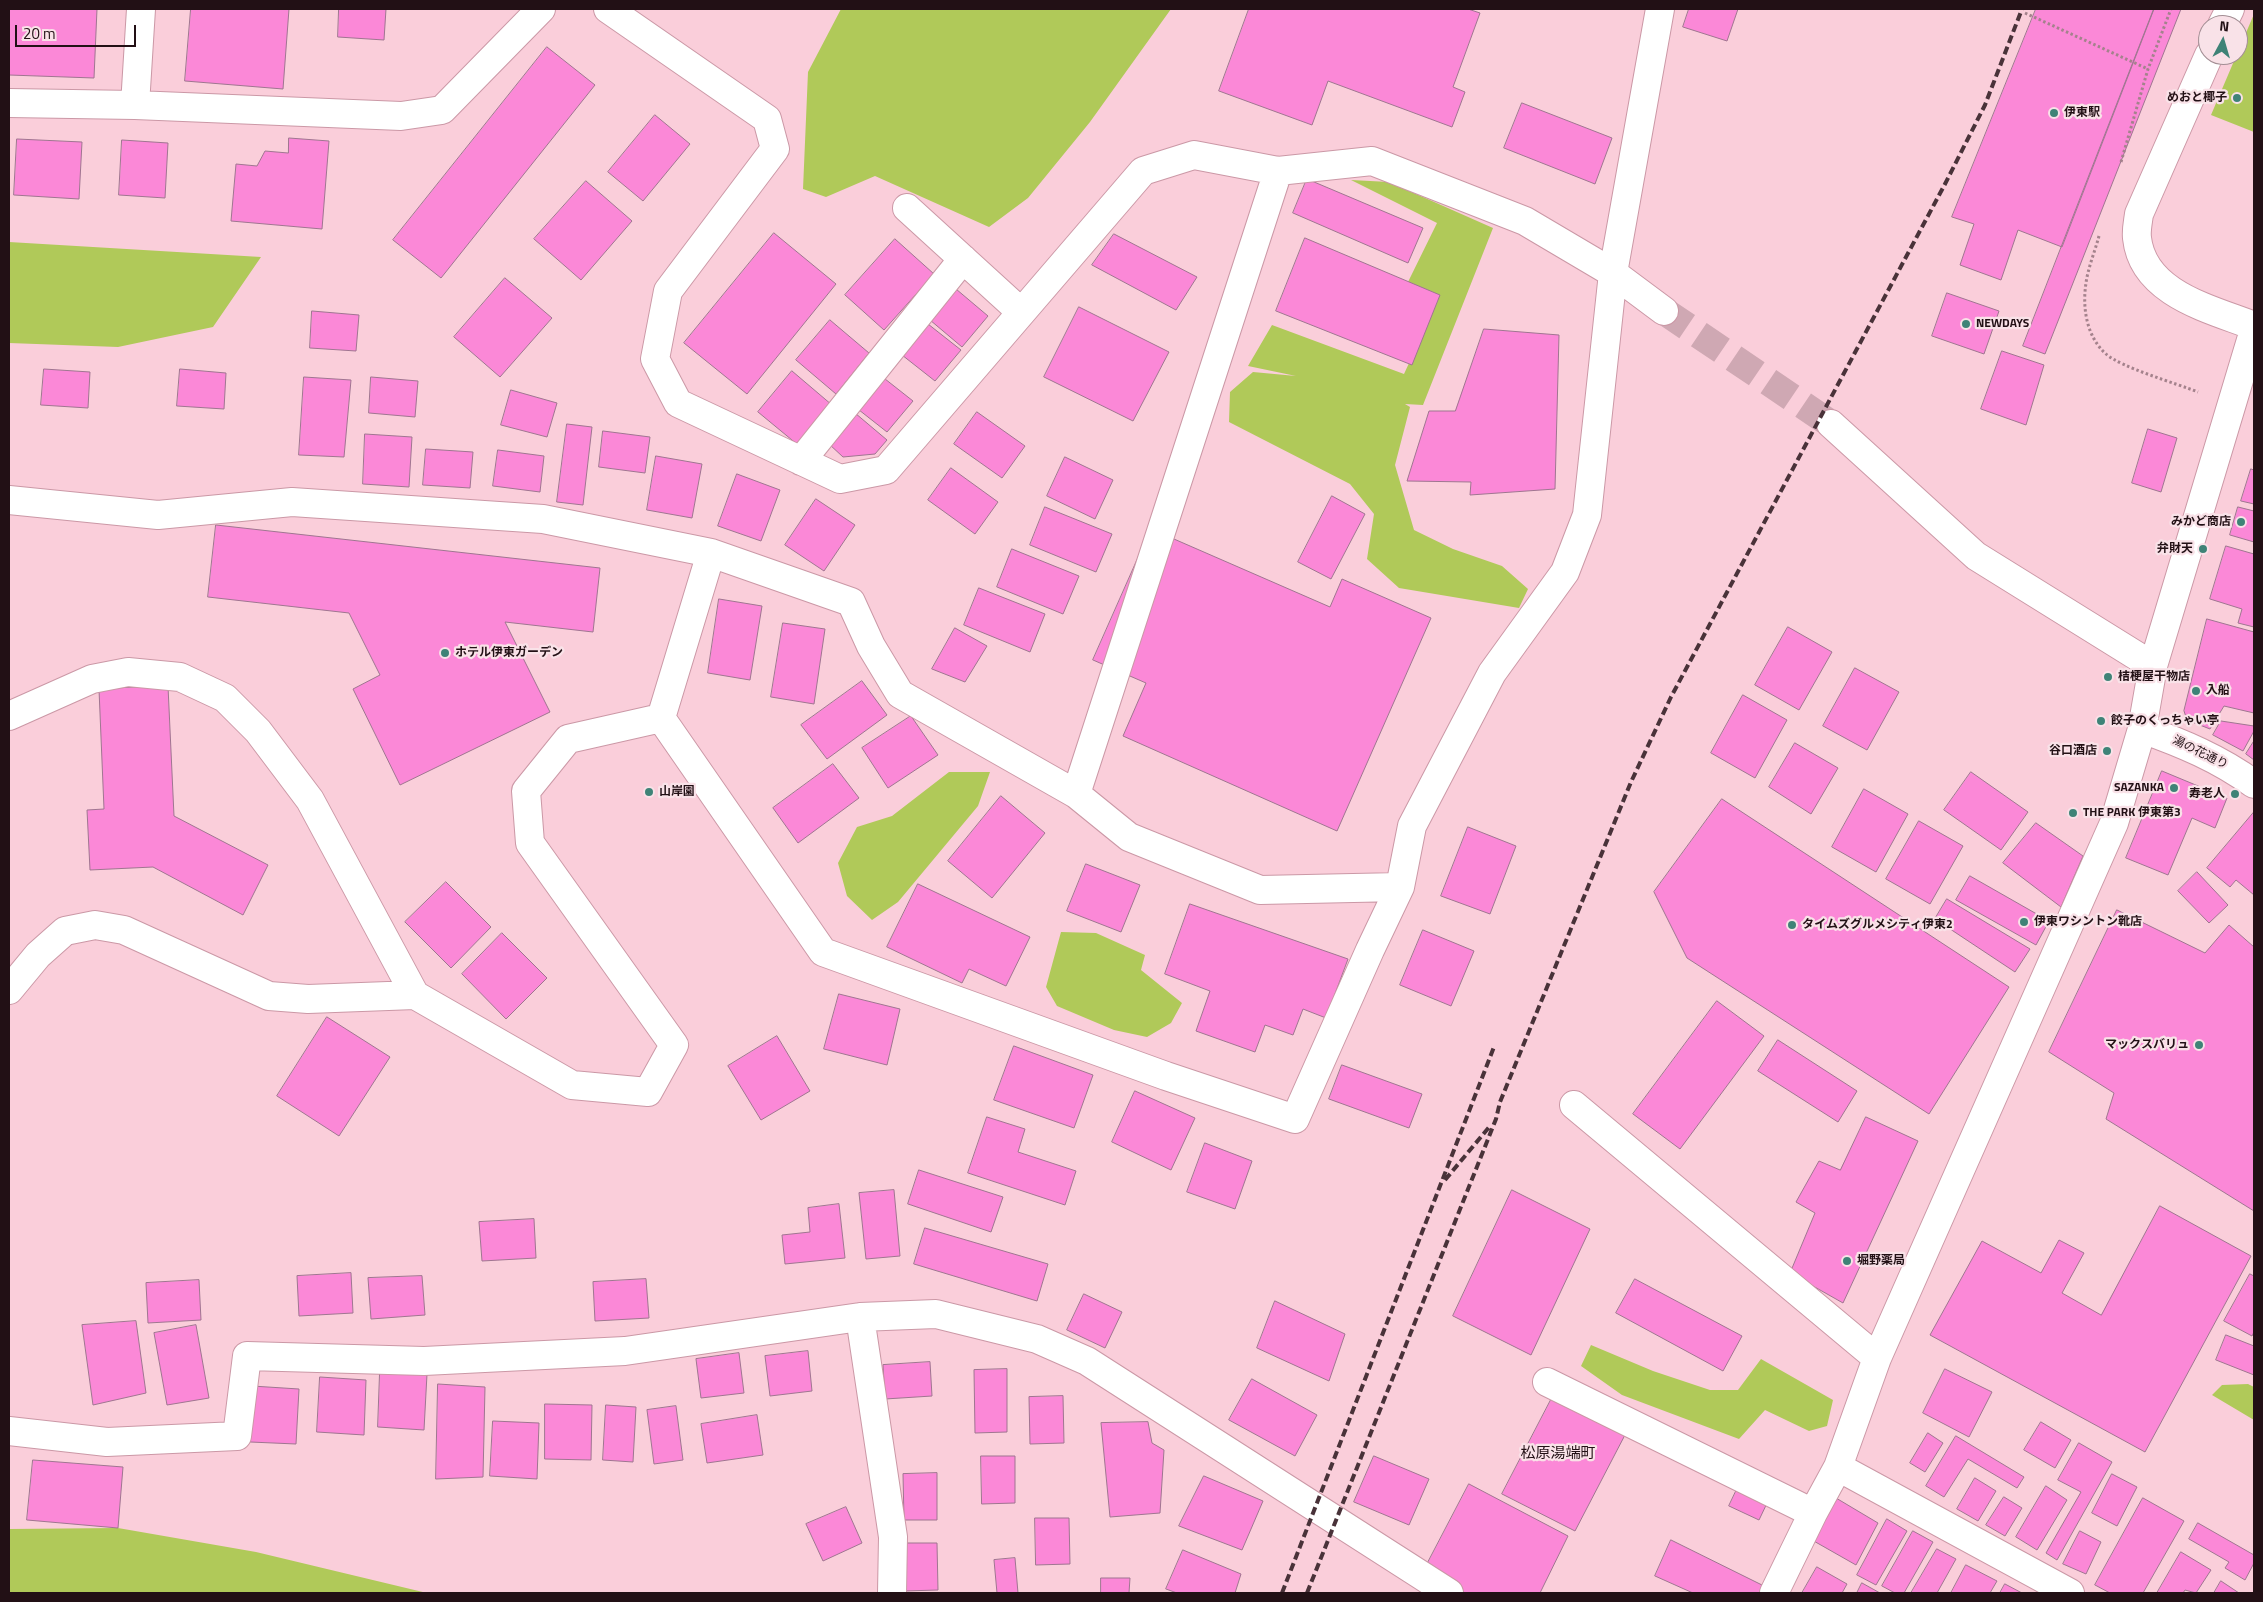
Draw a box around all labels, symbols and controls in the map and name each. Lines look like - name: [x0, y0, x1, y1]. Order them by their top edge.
- scale bar: [18, 15, 139, 47]
- north arrow: [2198, 15, 2248, 65]
- text: N: [2219, 15, 2230, 37]
- text: 20 m: [23, 22, 56, 45]
- place label: めおと椰子: [2167, 91, 2227, 105]
- marker: めおと椰子: [2231, 92, 2243, 104]
- place label: 伊東駅: [2064, 106, 2100, 120]
- marker: 伊東駅: [2048, 107, 2060, 119]
- place label: NEWDAYS: [1976, 317, 2029, 331]
- marker: NEWDAYS: [1960, 318, 1972, 330]
- place label: みかど商店: [2171, 515, 2231, 529]
- marker: みかど商店: [2235, 516, 2247, 528]
- place label: 弁財天: [2157, 542, 2193, 556]
- marker: 弁財天: [2197, 543, 2209, 555]
- place label: ホテル伊東ガーデン: [455, 646, 563, 660]
- marker: ホテル伊東ガーデン: [439, 647, 451, 659]
- place label: 桔梗屋干物店: [2118, 670, 2190, 684]
- marker: 桔梗屋干物店: [2102, 671, 2114, 683]
- place label: 入船: [2206, 684, 2230, 698]
- marker: 入船: [2190, 685, 2202, 697]
- place label: 餃子のくっちゃい亭: [2111, 714, 2219, 728]
- marker: 餃子のくっちゃい亭: [2095, 715, 2107, 727]
- street label: 湯の花通り: [2170, 733, 2230, 773]
- place label: 谷口酒店: [2049, 744, 2097, 758]
- marker: 谷口酒店: [2101, 745, 2113, 757]
- place label: SAZANKA: [2114, 781, 2164, 795]
- marker: SAZANKA: [2168, 782, 2180, 794]
- place label: 山岸園: [659, 785, 695, 799]
- marker: 山岸園: [643, 786, 655, 798]
- place label: 寿老人: [2189, 787, 2225, 801]
- marker: 寿老人: [2229, 788, 2241, 800]
- place label: THE PARK 伊東第3: [2083, 806, 2181, 820]
- marker: THE PARK 伊東第3: [2067, 807, 2079, 819]
- place label: 伊東ワシントン靴店: [2034, 915, 2142, 929]
- marker: 伊東ワシントン靴店: [2018, 916, 2030, 928]
- place label: タイムズグルメシティ伊東2: [1802, 918, 1953, 932]
- marker: タイムズグルメシティ伊東2: [1786, 919, 1798, 931]
- place label: マックスバリュ: [2105, 1038, 2189, 1052]
- marker: マックスバリュ: [2193, 1039, 2205, 1051]
- place label: 堀野薬局: [1857, 1254, 1905, 1268]
- marker: 堀野薬局: [1841, 1255, 1853, 1267]
- district label: 松原湯端町: [1521, 1445, 1595, 1463]

